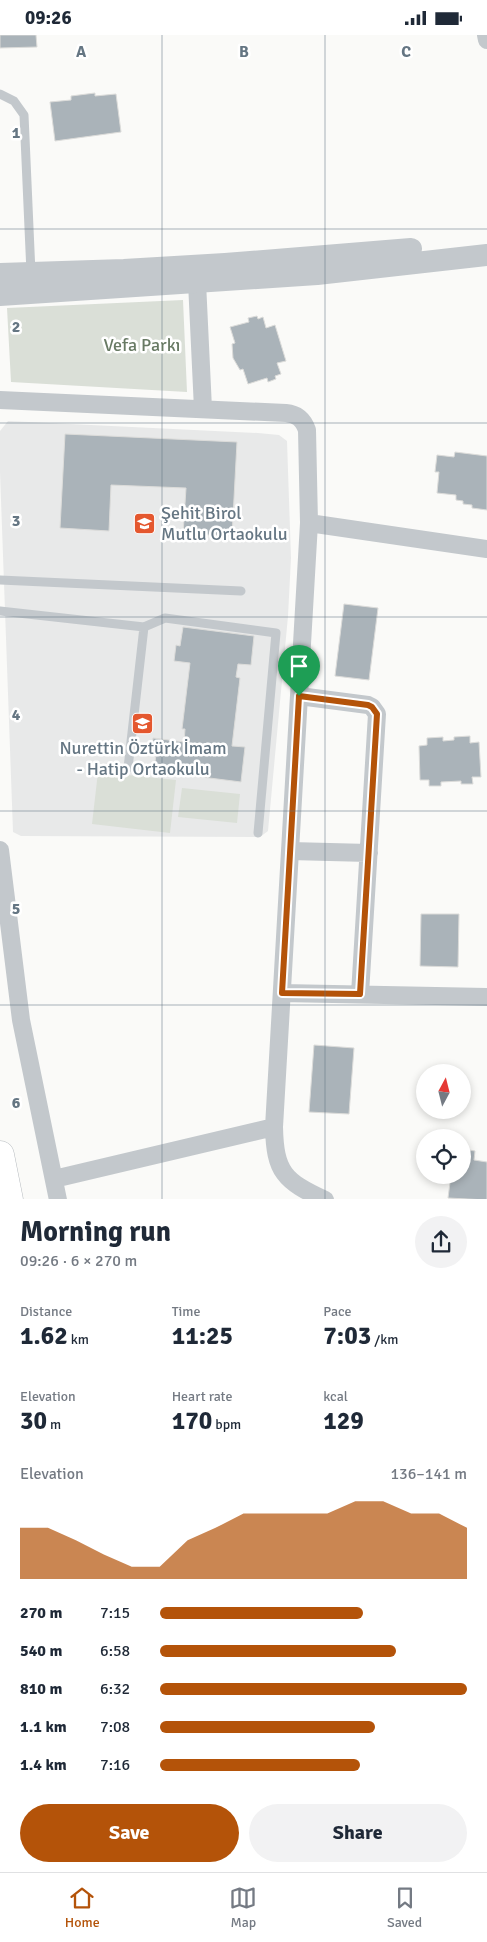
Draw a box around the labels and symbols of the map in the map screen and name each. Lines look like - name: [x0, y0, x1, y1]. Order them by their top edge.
- text: A: [76, 42, 87, 62]
- text: B: [239, 42, 249, 62]
- text: C: [401, 42, 411, 62]
- text: 1: [12, 123, 21, 143]
- text: 2: [12, 317, 20, 337]
- park label: Vefa Parkı: [104, 334, 180, 356]
- place label: Şehit Birol Mutlu Ortaokulu: [161, 502, 288, 545]
- text: 3: [12, 511, 20, 531]
- school or university icon: Şehit Birol Mutlu Ortaokulu: [133, 511, 157, 535]
- pin: [278, 645, 320, 696]
- text: 4: [12, 705, 21, 725]
- school or university icon: Nurettin Öztürk İmam - Hatip Ortaokulu: [131, 711, 155, 735]
- place label: Nurettin Öztürk İmam - Hatip Ortaokulu: [59, 737, 227, 780]
- text: 5: [12, 899, 20, 919]
- north arrow: [416, 1064, 471, 1119]
- text: 6: [12, 1093, 21, 1113]

